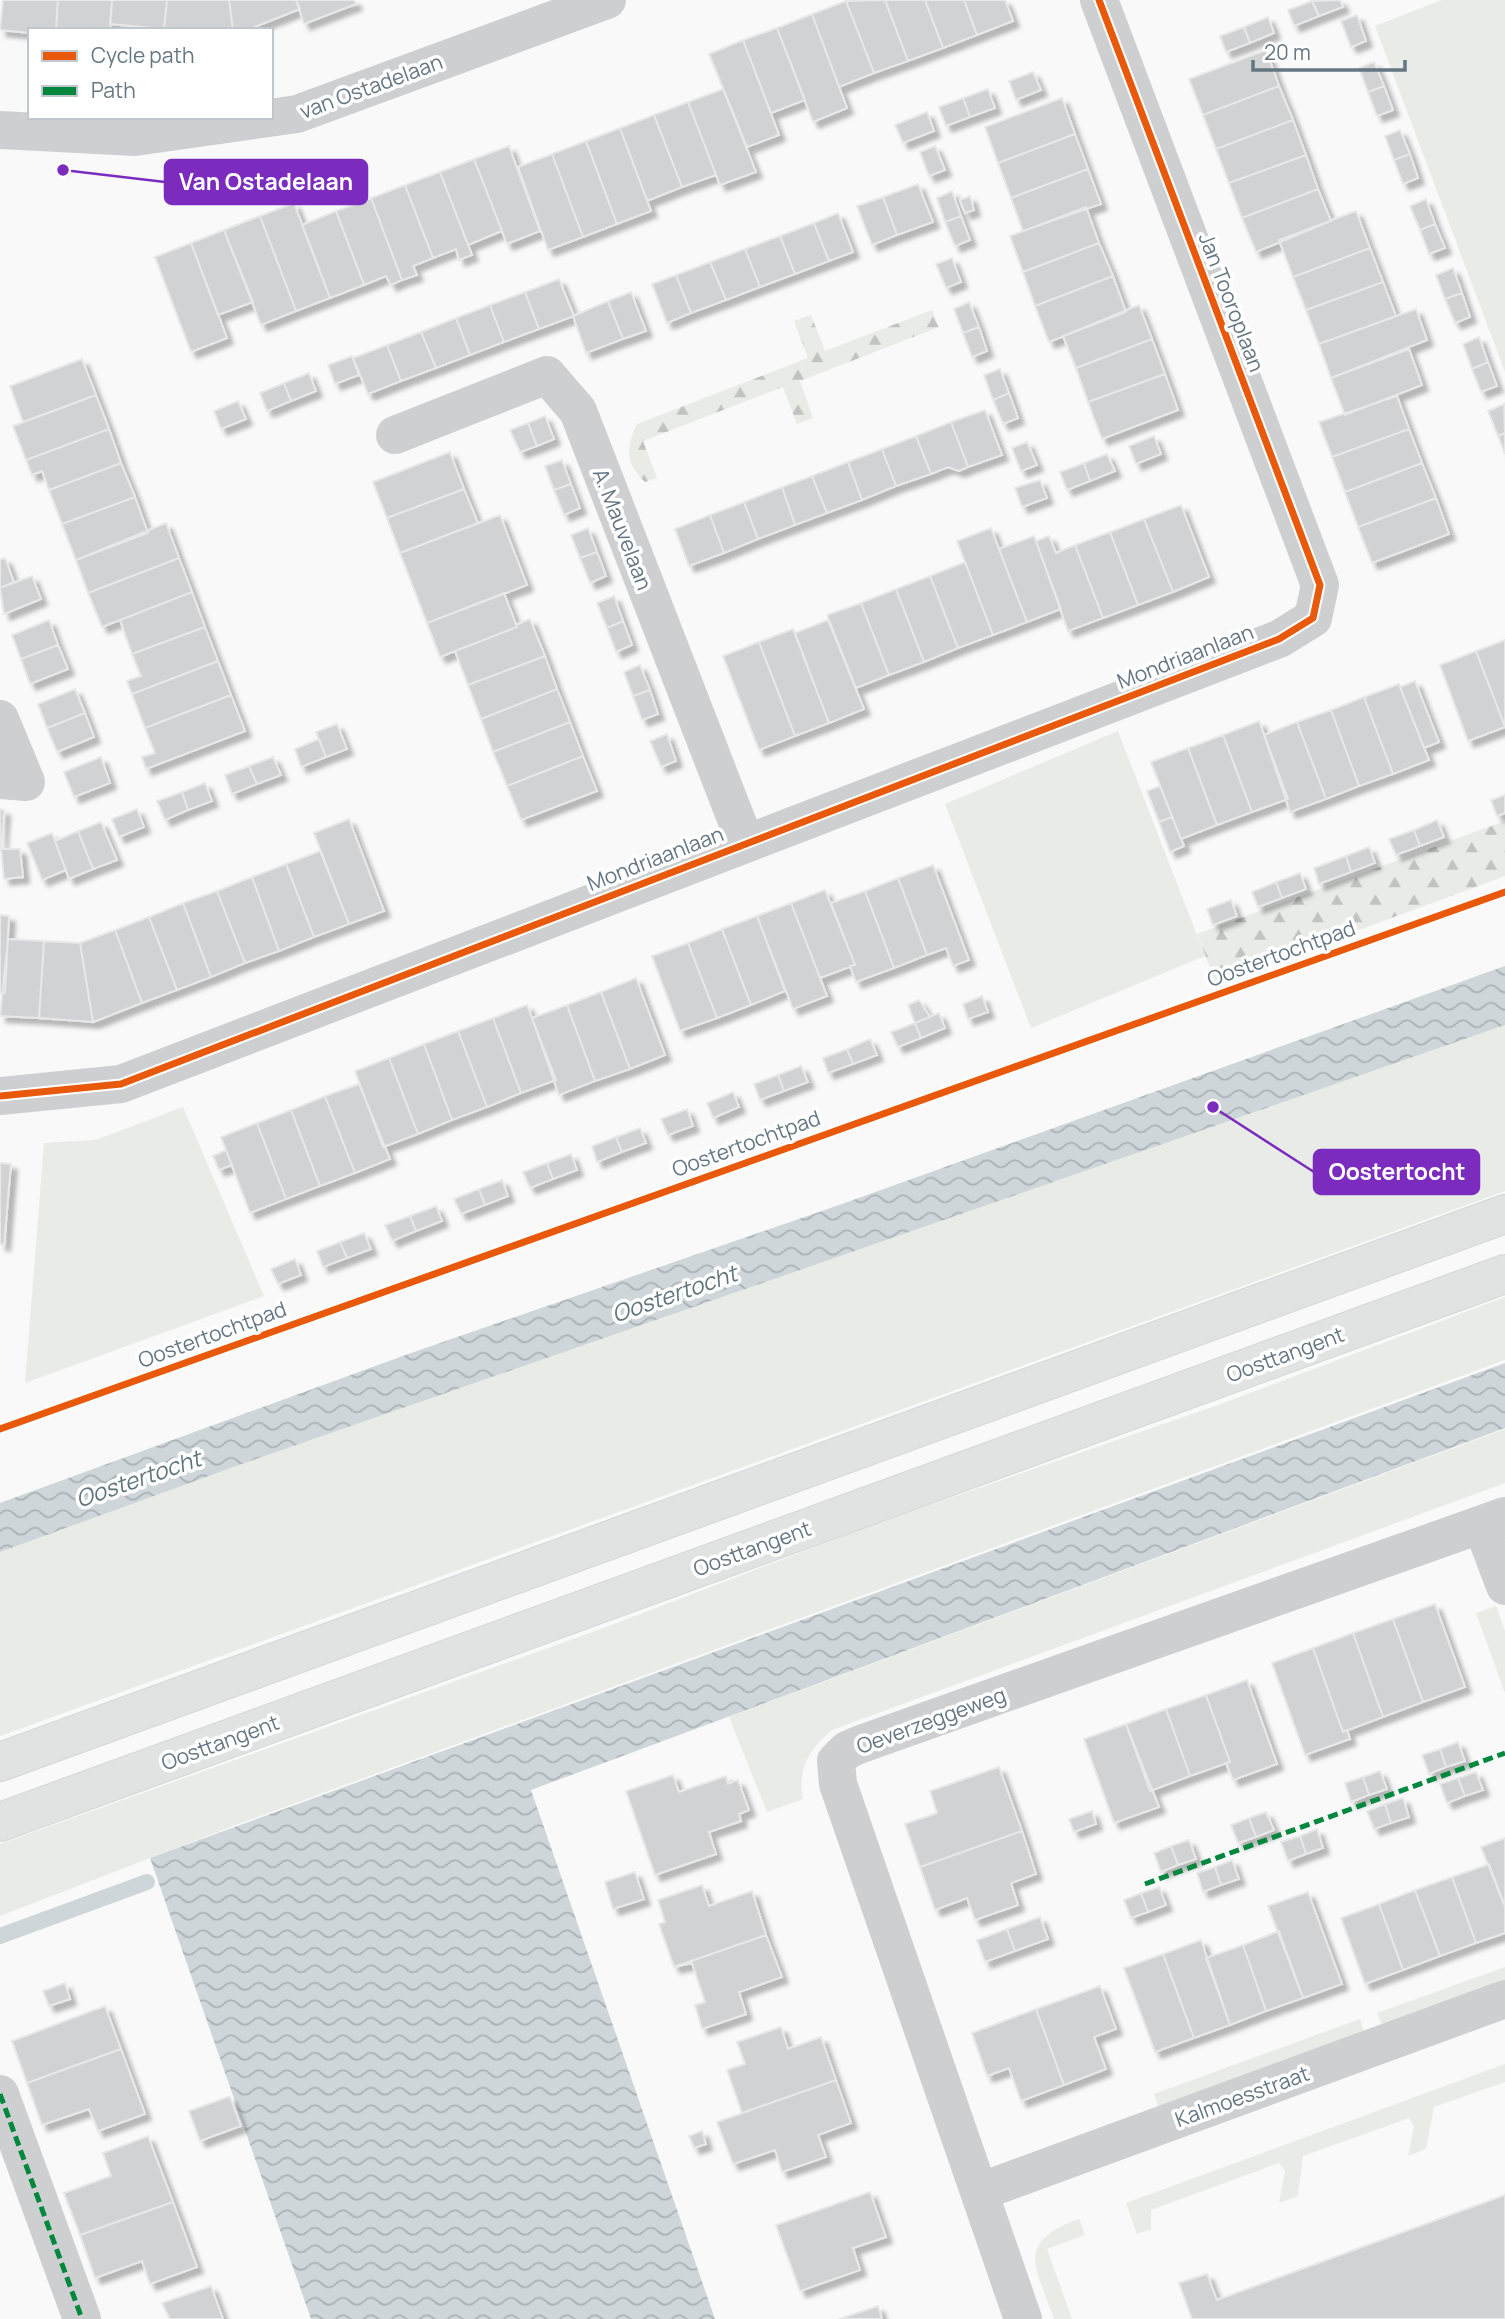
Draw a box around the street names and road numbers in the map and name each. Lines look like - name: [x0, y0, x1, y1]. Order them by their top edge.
- street label: van Ostadelaan: [296, 47, 446, 125]
- street label: Jan Tooroplaan: [1193, 229, 1271, 375]
- street label: A. Mauvelaan: [587, 464, 659, 594]
- street label: Mondriaanlaan: [1113, 617, 1257, 695]
- street label: Mondriaanlaan: [583, 819, 727, 897]
- street label: Oostertochtpad: [1203, 913, 1359, 993]
- street label: Oostertochtpad: [668, 1103, 824, 1183]
- street label: Oostertochtpad: [134, 1294, 290, 1374]
- street label: Oosttangent: [1222, 1320, 1348, 1388]
- street label: Oosttangent: [689, 1514, 815, 1582]
- street label: Oeverzeggeweg: [853, 1680, 1009, 1760]
- street label: Oosttangent: [157, 1708, 283, 1776]
- street label: Kalmoesstraat: [1171, 2059, 1313, 2133]

